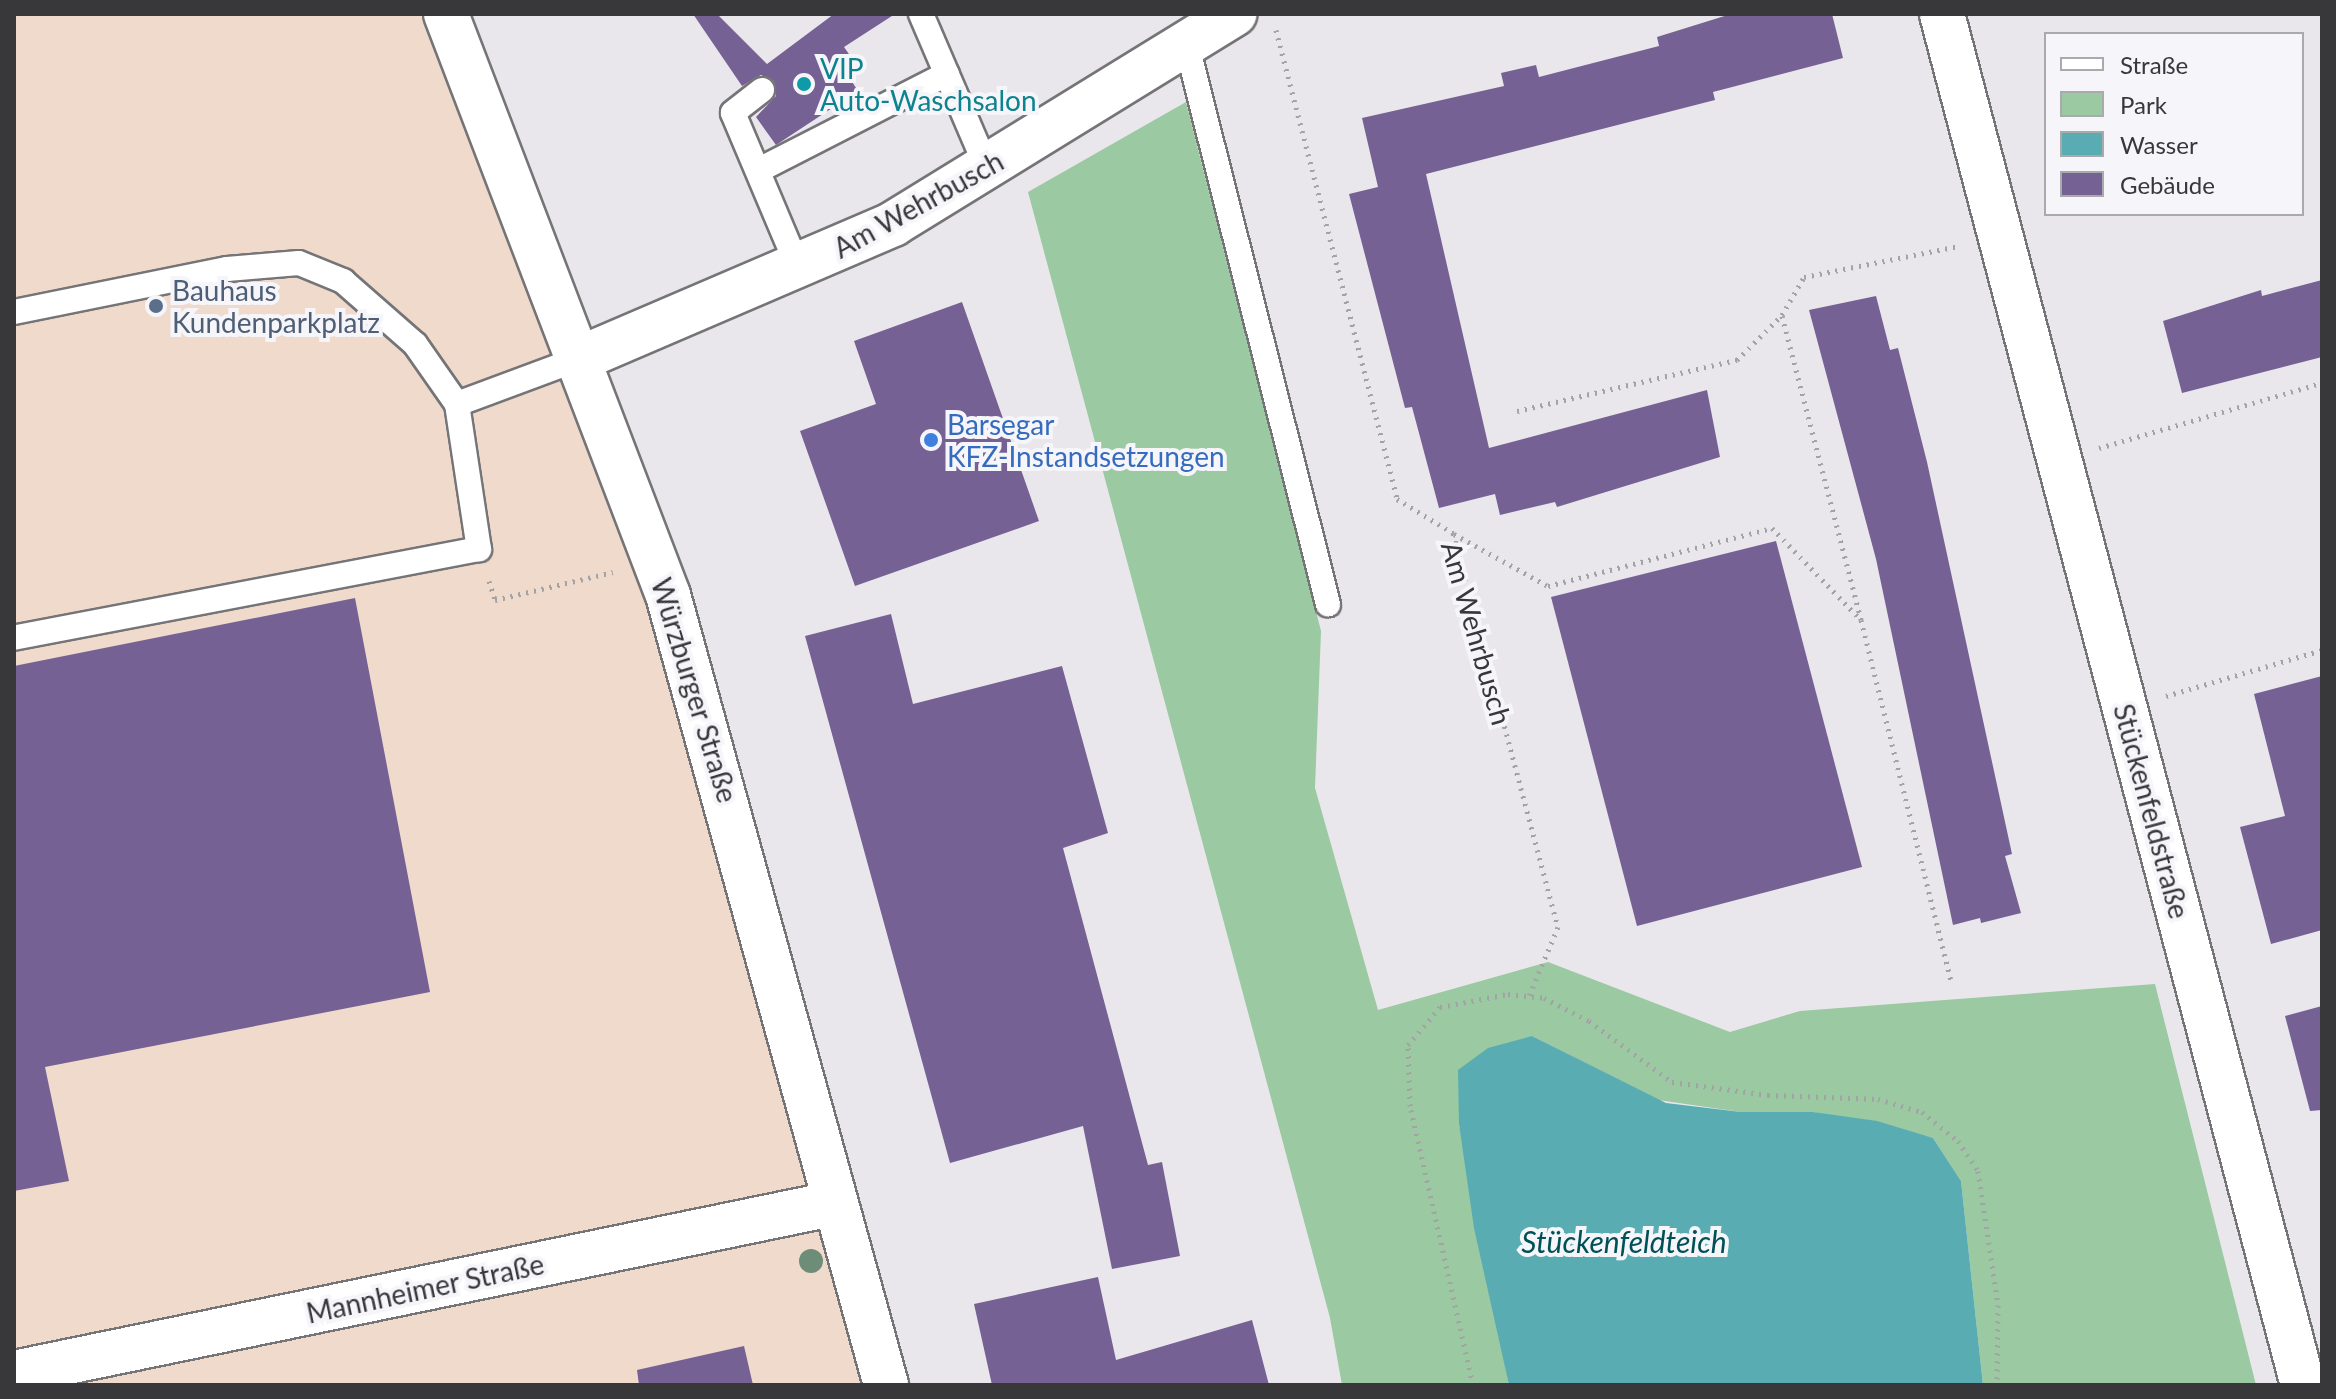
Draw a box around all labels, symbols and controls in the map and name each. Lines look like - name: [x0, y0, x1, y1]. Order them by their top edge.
- legend: [2044, 32, 2304, 216]
- text: Straße: [2120, 50, 2188, 79]
- place label: VIP Auto-Waschsalon: [820, 51, 1037, 117]
- marker: VIP Auto-Waschsalon: [795, 75, 813, 93]
- text: Park: [2120, 90, 2167, 119]
- text: Wasser: [2120, 130, 2198, 159]
- street label: Am Wehrbusch: [827, 143, 1009, 265]
- text: Gebäude: [2120, 170, 2215, 199]
- place label: Bauhaus Kundenparkplatz: [172, 273, 380, 339]
- marker: Bauhaus Kundenparkplatz: [147, 297, 165, 315]
- place label: Barsegar KFZ-Instandsetzungen: [947, 407, 1225, 473]
- marker: Barsegar KFZ-Instandsetzungen: [922, 431, 940, 449]
- street label: Am Wehrbusch: [1435, 537, 1519, 729]
- street label: Würzburger Straße: [645, 573, 745, 807]
- street label: Stückenfeldstraße: [2107, 700, 2197, 922]
- water label: Stückenfeldteich: [1521, 1223, 1727, 1259]
- street label: Mannheimer Straße: [303, 1246, 547, 1330]

